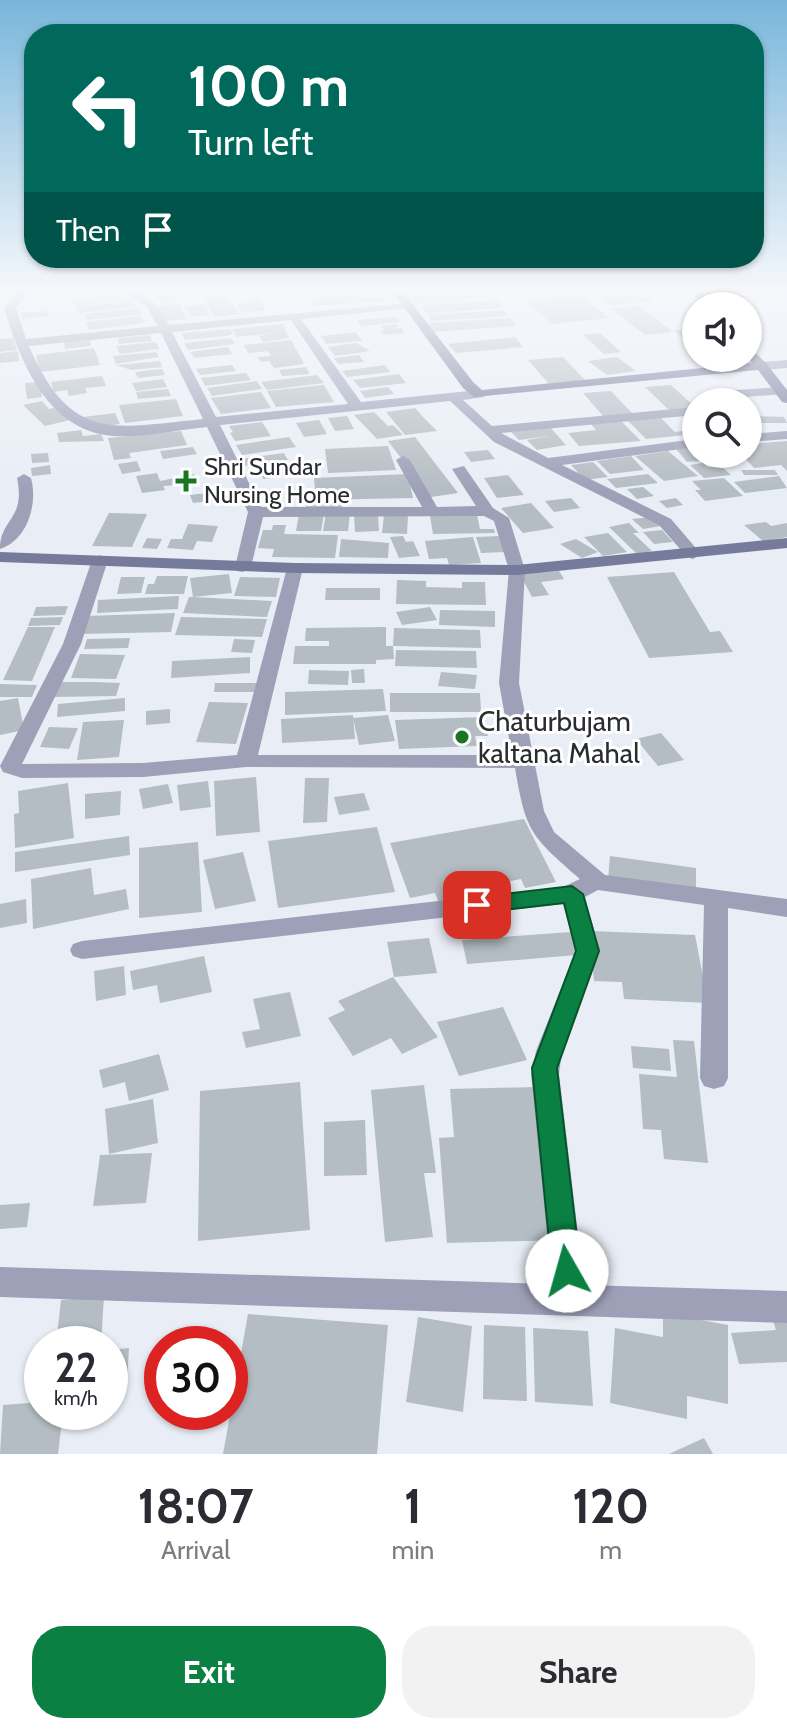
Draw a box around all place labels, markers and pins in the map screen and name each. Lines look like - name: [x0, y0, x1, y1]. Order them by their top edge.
- place label: Shri Sundar Nursing Home: [204, 452, 350, 509]
- marker: Shri Sundar Nursing Home: [175, 470, 197, 492]
- place label: Chaturbujam kaltana Mahal: [478, 704, 640, 770]
- marker: Chaturbujam kaltana Mahal: [453, 728, 471, 746]
- pin: [443, 871, 511, 939]

